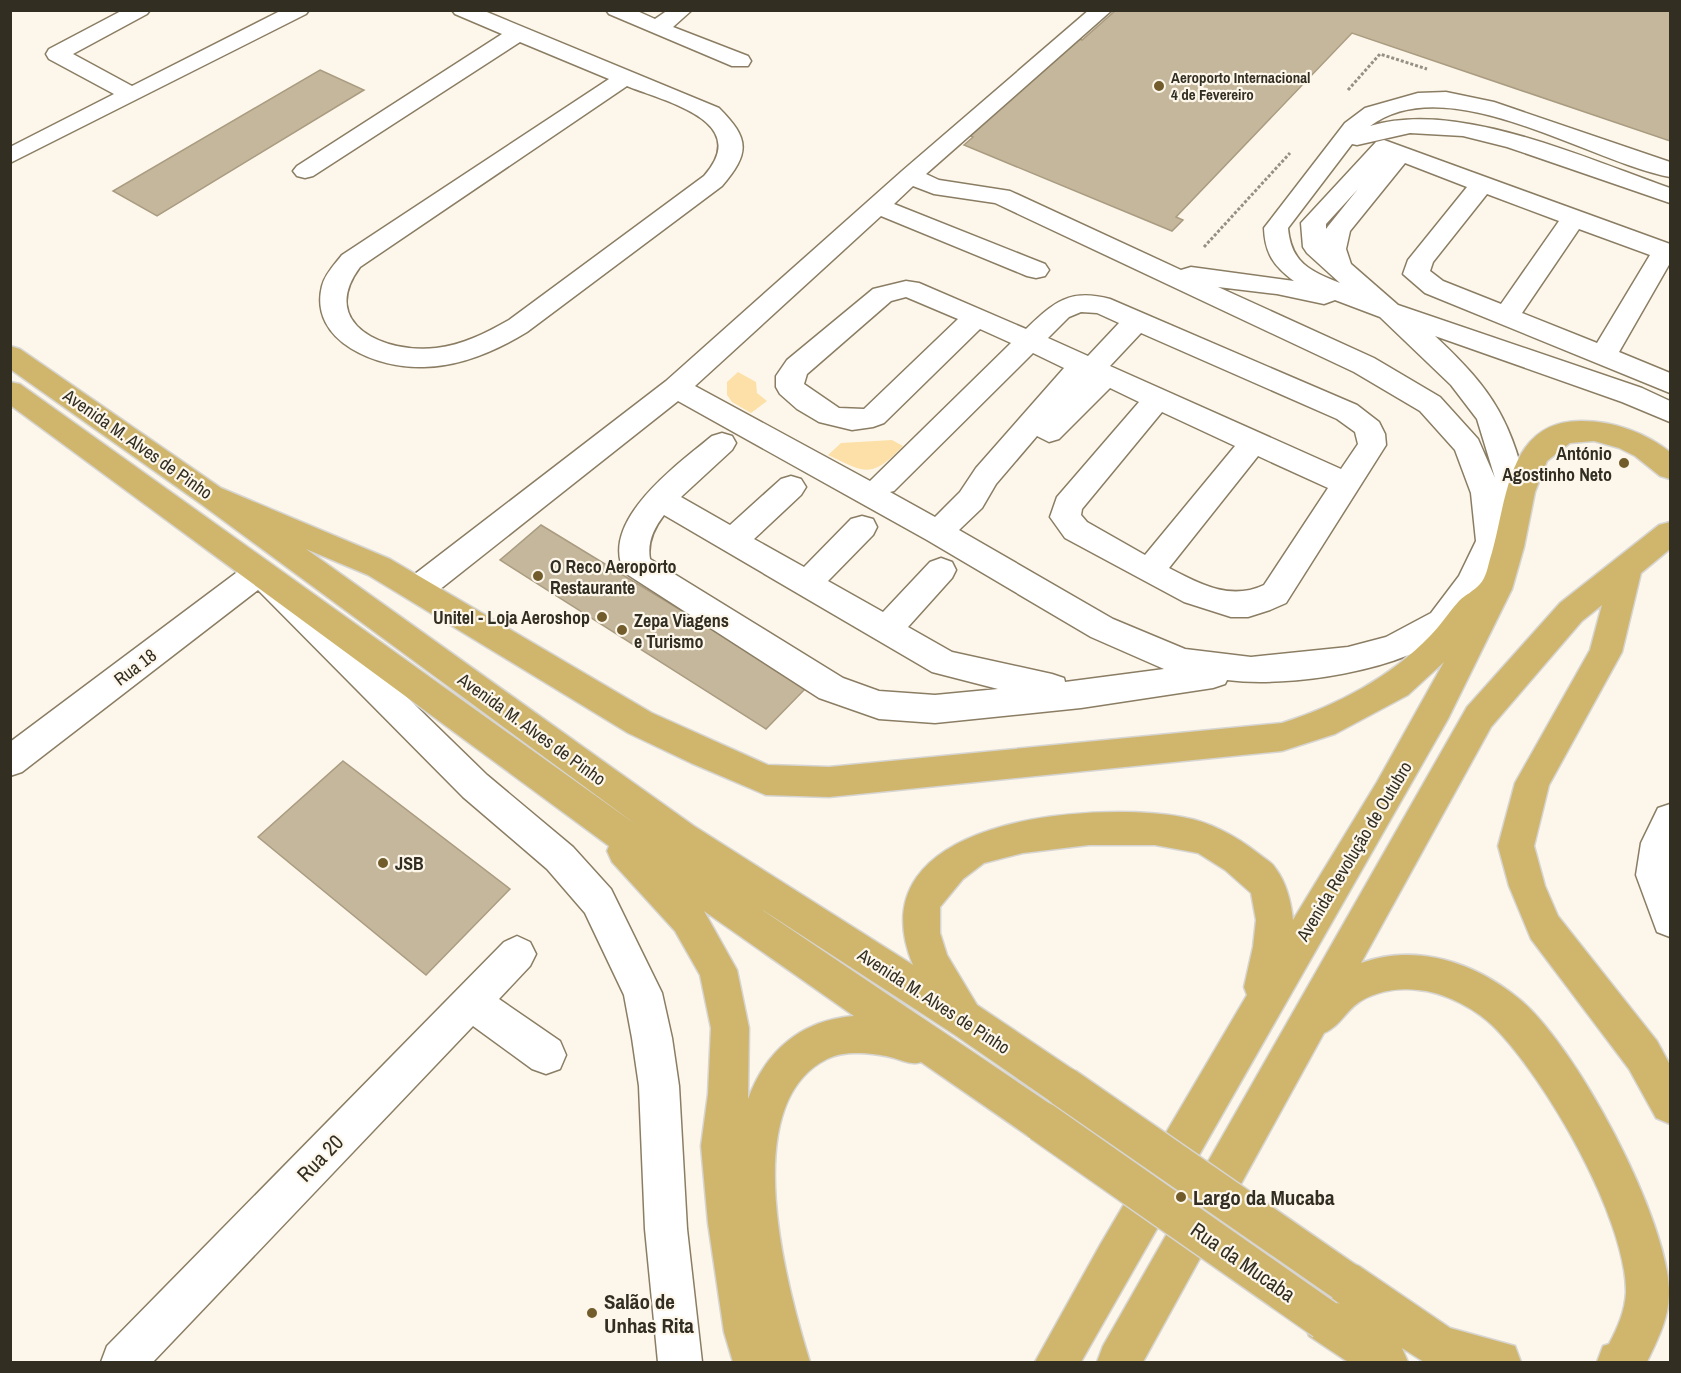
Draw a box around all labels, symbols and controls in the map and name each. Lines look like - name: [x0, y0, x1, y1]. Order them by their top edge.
- place label: Aeroporto Internacional 4 de Fevereiro: [1171, 67, 1310, 105]
- marker: Aeroporto Internacional 4 de Fevereiro: [1152, 79, 1166, 93]
- street label: Avenida M. Alves de Pinho: [58, 382, 218, 505]
- place label: António Agostinho Neto: [1502, 441, 1612, 487]
- marker: António Agostinho Neto: [1617, 456, 1631, 470]
- place label: O Reco Aeroporto Restaurante: [550, 554, 677, 600]
- marker: O Reco Aeroporto Restaurante: [531, 569, 545, 583]
- place label: Unitel - Loja Aeroshop: [433, 605, 590, 630]
- place label: Zepa Viagens e Turismo: [634, 608, 729, 654]
- marker: Unitel - Loja Aeroshop: [595, 610, 609, 624]
- marker: Zepa Viagens e Turismo: [615, 623, 629, 637]
- street label: Rua 18: [108, 643, 162, 691]
- street label: Avenida M. Alves de Pinho: [452, 666, 611, 791]
- street label: Avenida Revolução de Outubro: [1290, 756, 1418, 946]
- place label: JSB: [395, 851, 424, 876]
- marker: JSB: [376, 856, 390, 870]
- street label: Avenida M. Alves de Pinho: [852, 942, 1015, 1060]
- street label: Rua 20: [290, 1128, 350, 1188]
- place label: Largo da Mucaba: [1193, 1183, 1335, 1212]
- marker: Largo da Mucaba: [1174, 1190, 1188, 1204]
- street label: Rua da Mucaba: [1185, 1215, 1301, 1309]
- place label: Salão de Unhas Rita: [604, 1287, 694, 1340]
- marker: Salão de Unhas Rita: [585, 1306, 599, 1320]

